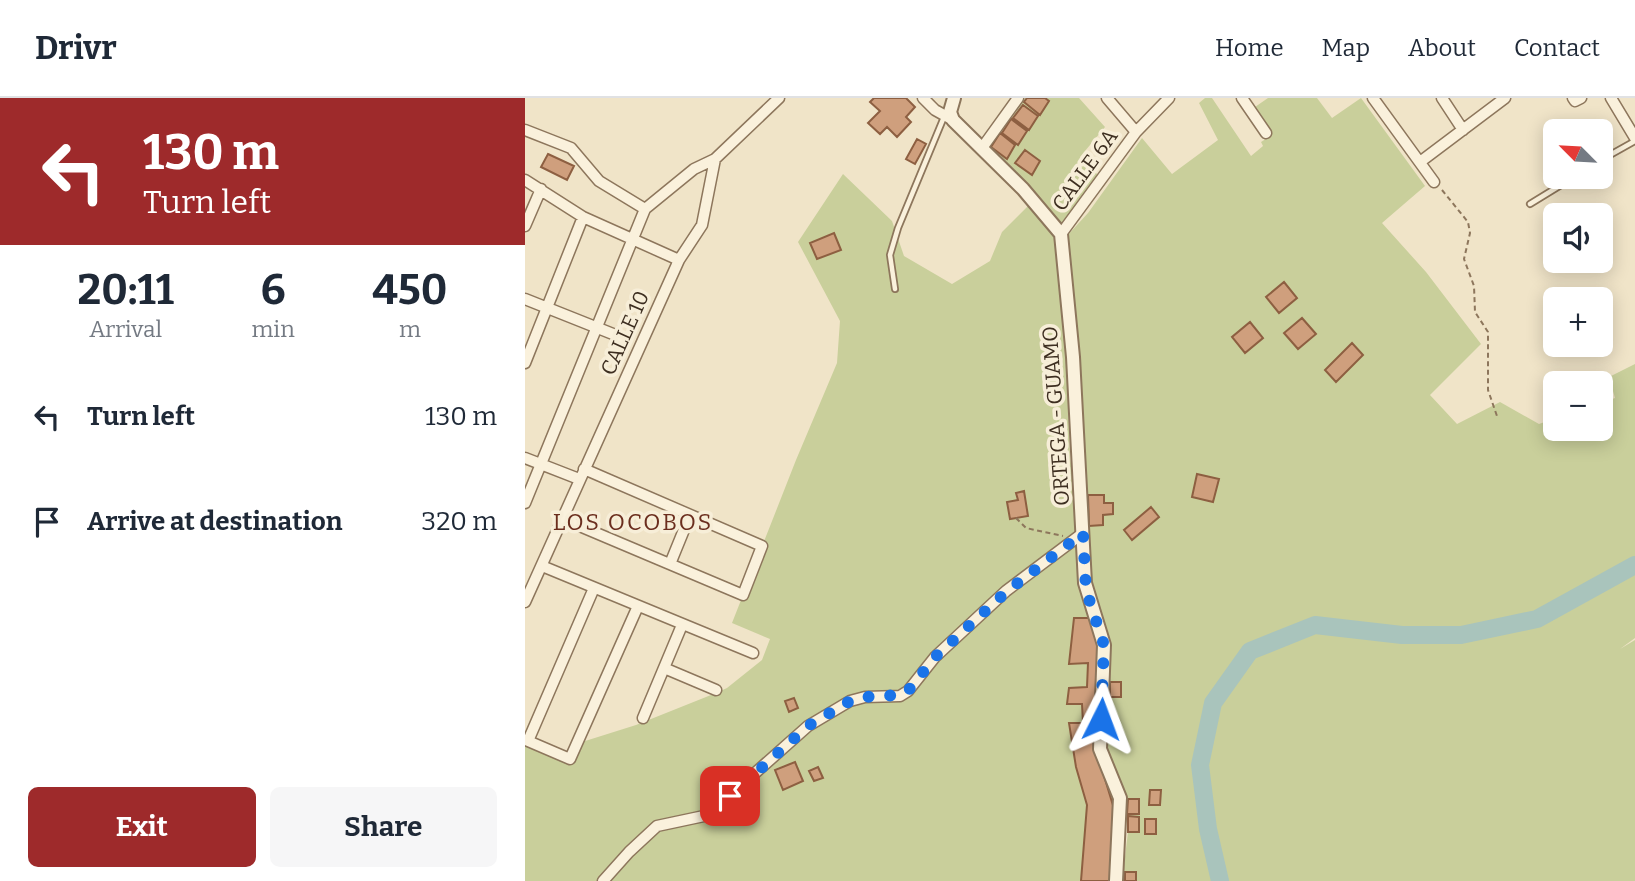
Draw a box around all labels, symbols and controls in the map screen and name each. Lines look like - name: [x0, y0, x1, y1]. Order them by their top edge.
- text: Drivr: [35, 28, 117, 68]
- text: Home: [1215, 34, 1284, 62]
- text: Map: [1322, 34, 1370, 62]
- text: About: [1408, 34, 1476, 62]
- text: Contact: [1514, 34, 1600, 62]
- north arrow: [1543, 119, 1613, 189]
- map controls: [1543, 119, 1613, 441]
- text: 130 m: [143, 123, 279, 182]
- street label: CALLE 6A: [1047, 124, 1123, 216]
- icon: left: [28, 126, 119, 217]
- text: Turn left: [143, 183, 271, 221]
- button: sound: [1543, 203, 1613, 273]
- text: 20:11: [78, 265, 174, 315]
- text: 6: [261, 265, 285, 315]
- text: 450: [372, 265, 447, 315]
- street label: CALLE 10: [595, 287, 655, 379]
- button: +: [1543, 287, 1613, 357]
- text: Arrival: [89, 315, 162, 343]
- text: min: [251, 315, 295, 343]
- text: m: [399, 315, 421, 343]
- street label: ORTEGA - GUAMO: [1037, 325, 1075, 507]
- button: −: [1543, 371, 1613, 441]
- icon: left: [28, 398, 66, 436]
- text: Turn left: [87, 401, 195, 432]
- text: 130 m: [425, 401, 497, 432]
- icon: arrive: [28, 503, 66, 541]
- text: Arrive at destination: [87, 506, 342, 537]
- text: 320 m: [421, 506, 497, 537]
- district label: LOS OCOBOS: [553, 508, 713, 536]
- position arrow: [1064, 682, 1138, 756]
- pin: [700, 766, 760, 826]
- icon: arrive: [711, 777, 749, 815]
- button: Exit: [28, 787, 256, 867]
- button: Share: [270, 787, 497, 867]

